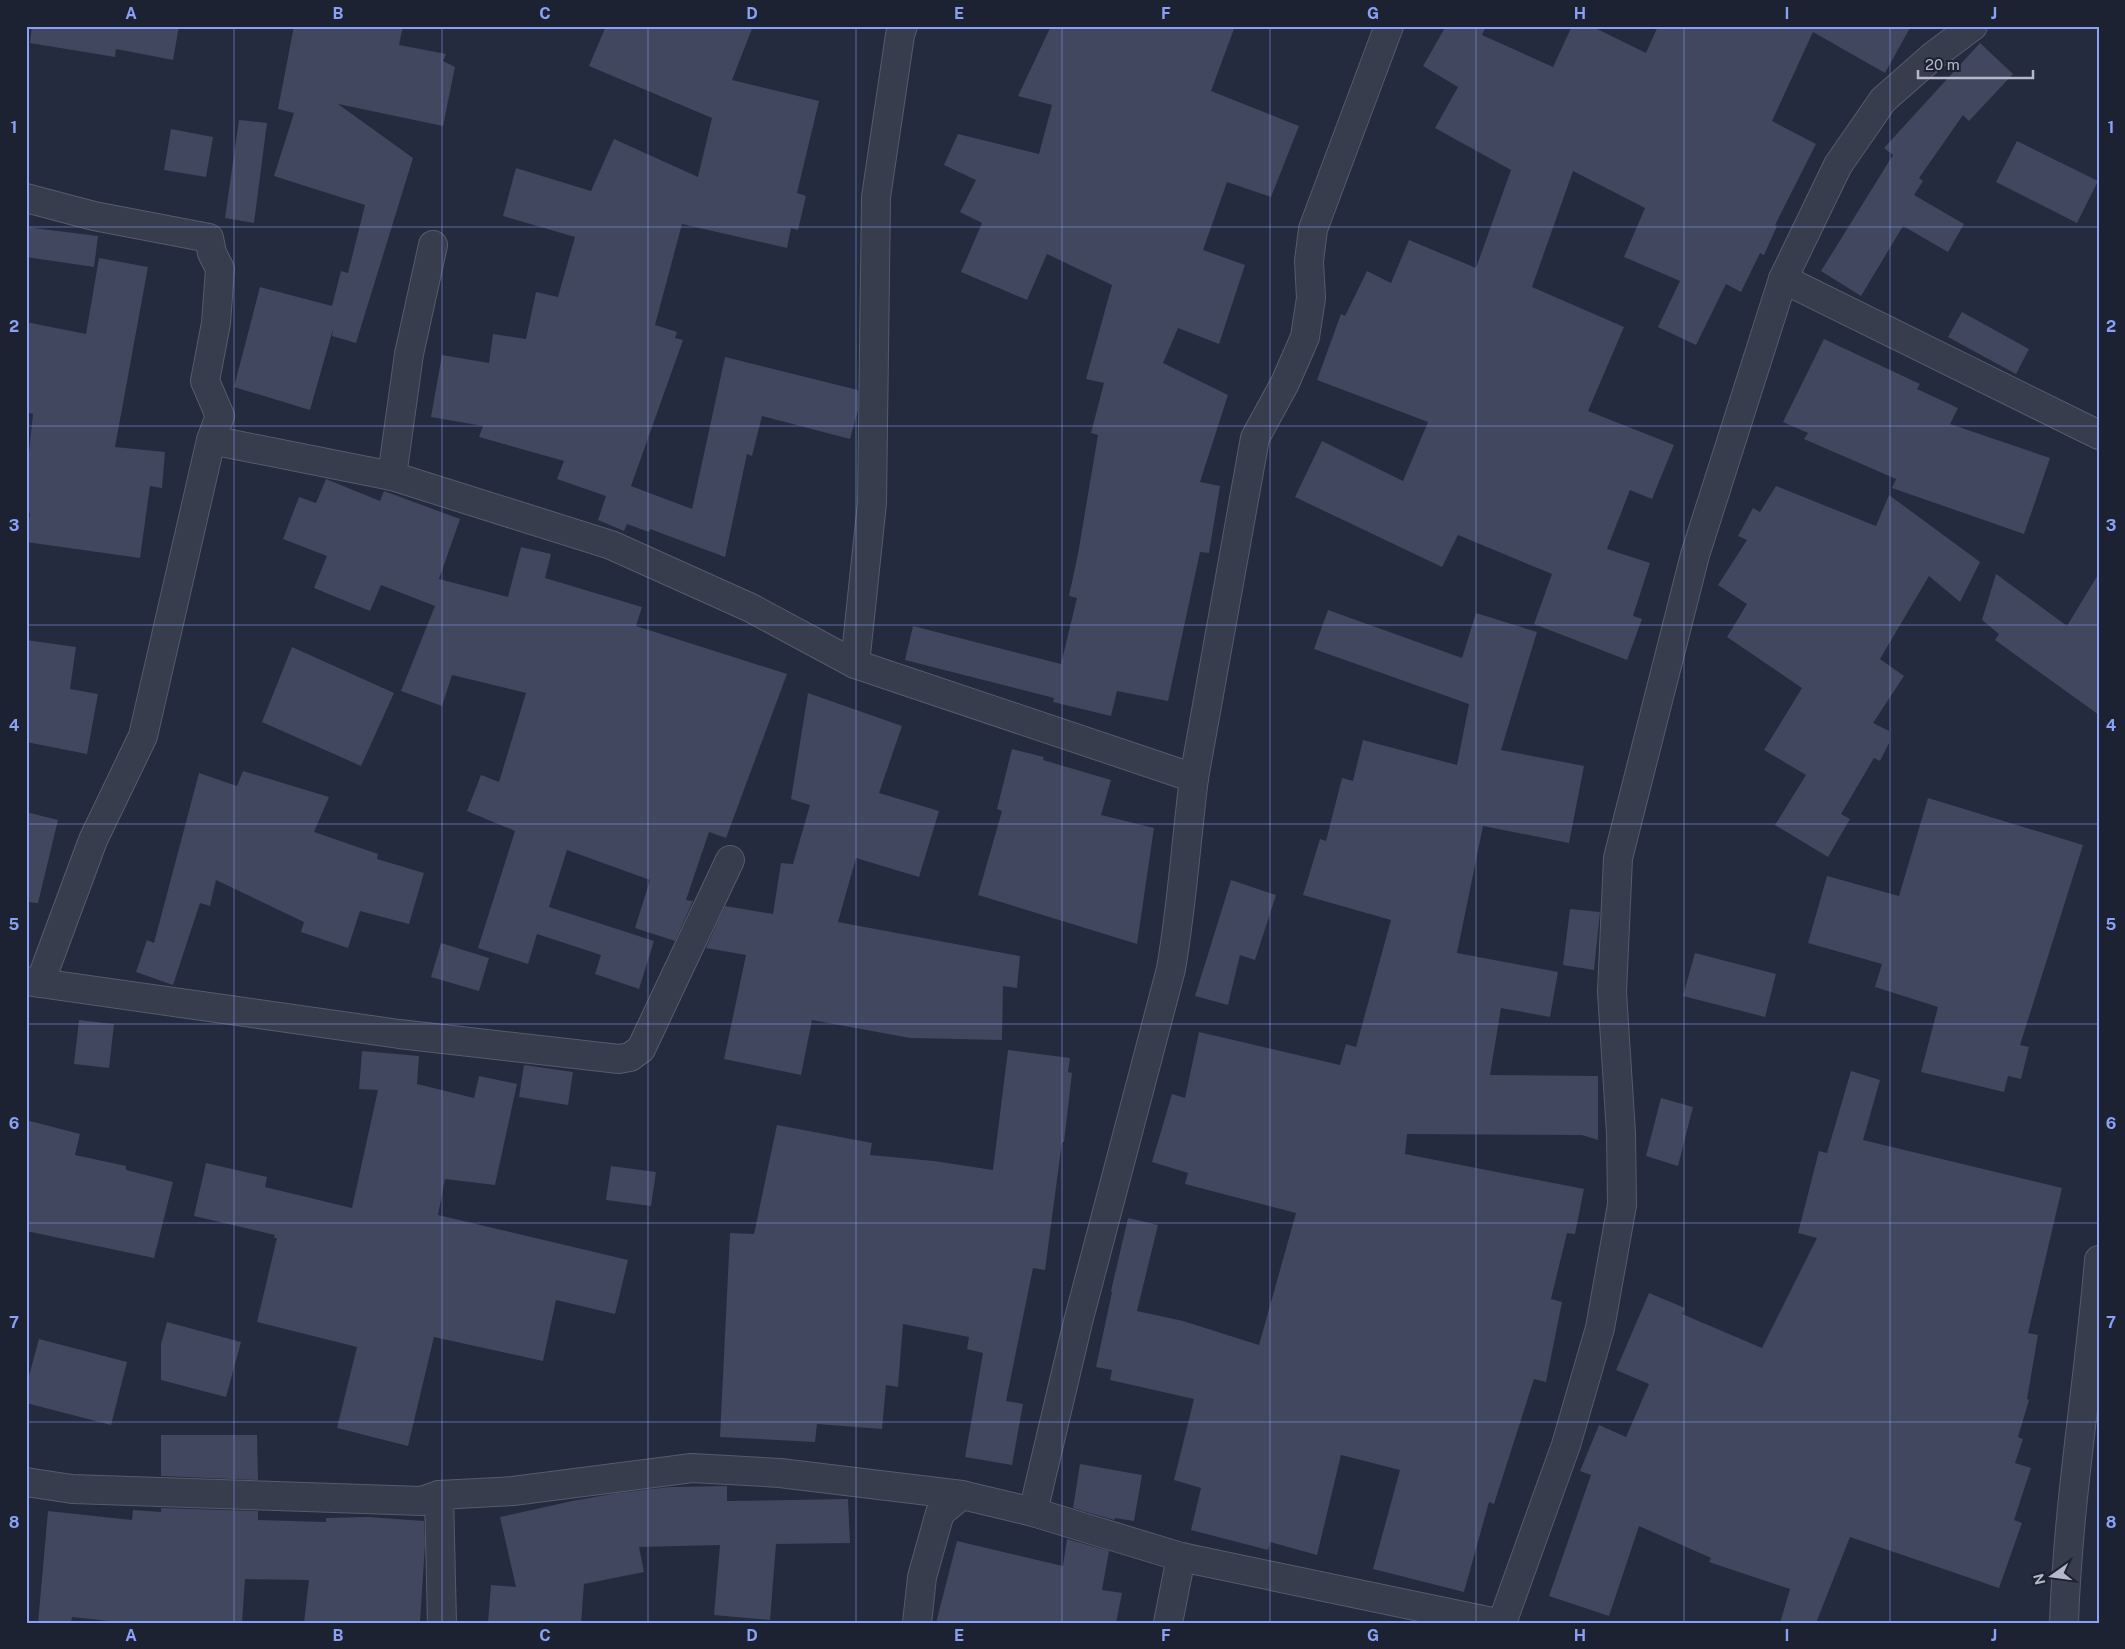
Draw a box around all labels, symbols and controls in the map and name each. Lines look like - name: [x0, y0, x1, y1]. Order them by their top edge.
- text: A: [125, 4, 137, 23]
- text: B: [333, 4, 344, 23]
- text: C: [539, 4, 551, 23]
- text: D: [746, 4, 758, 23]
- text: E: [954, 4, 964, 23]
- text: F: [1161, 4, 1171, 23]
- text: G: [1367, 4, 1379, 23]
- text: H: [1574, 4, 1586, 23]
- text: I: [1785, 4, 1789, 23]
- text: J: [1991, 4, 1997, 23]
- scale bar: [1918, 48, 2032, 80]
- text: 20 m: [1925, 56, 1960, 73]
- text: 1: [11, 118, 17, 137]
- text: 1: [2108, 118, 2114, 137]
- text: 2: [9, 317, 19, 336]
- text: 2: [2106, 317, 2116, 336]
- text: 3: [9, 516, 19, 535]
- text: 3: [2106, 516, 2116, 535]
- text: 4: [9, 716, 20, 735]
- text: 4: [2106, 716, 2117, 735]
- text: 5: [9, 915, 20, 934]
- text: 5: [2106, 915, 2117, 934]
- text: 6: [9, 1114, 19, 1133]
- text: 6: [2106, 1114, 2116, 1133]
- text: 7: [9, 1313, 19, 1332]
- text: 7: [2106, 1313, 2116, 1332]
- text: 8: [9, 1513, 20, 1532]
- text: 8: [2106, 1513, 2117, 1532]
- north arrow: [2028, 1552, 2078, 1602]
- text: N: [2030, 1572, 2048, 1586]
- text: A: [125, 1626, 137, 1645]
- text: B: [333, 1626, 344, 1645]
- text: C: [539, 1626, 551, 1645]
- text: D: [746, 1626, 758, 1645]
- text: E: [954, 1626, 964, 1645]
- text: F: [1161, 1626, 1171, 1645]
- text: G: [1367, 1626, 1379, 1645]
- text: H: [1574, 1626, 1586, 1645]
- text: I: [1785, 1626, 1789, 1645]
- text: J: [1991, 1626, 1997, 1645]

